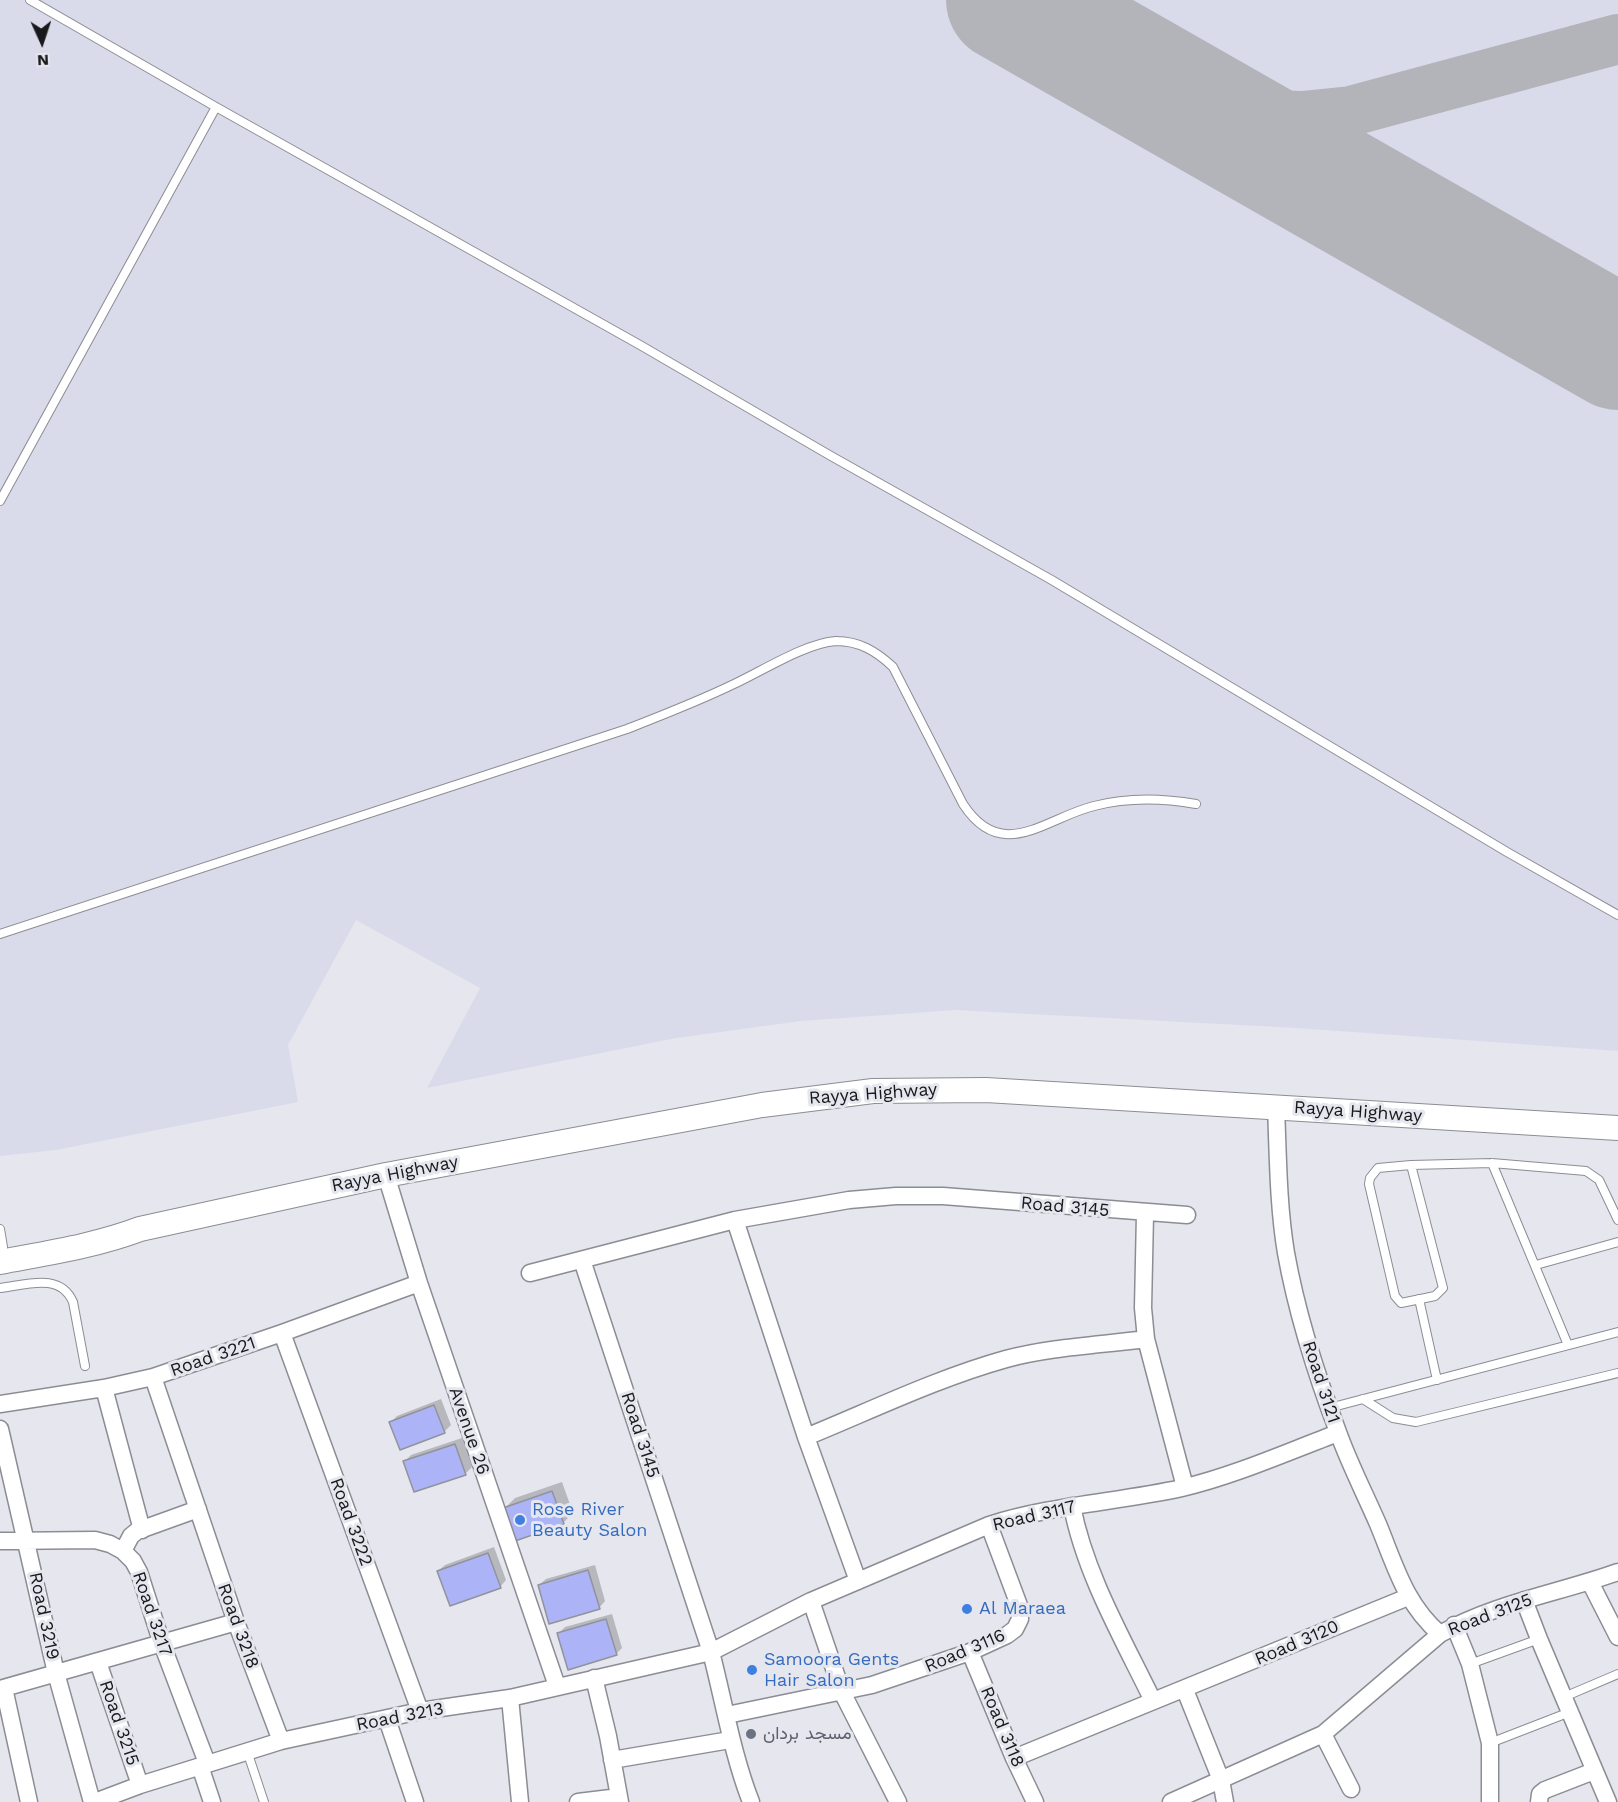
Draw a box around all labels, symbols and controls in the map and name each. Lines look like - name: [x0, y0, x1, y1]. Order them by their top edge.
- north arrow: [12, 12, 72, 72]
- text: N: [37, 51, 49, 70]
- street label: Rayya Highway: [808, 1079, 938, 1109]
- street label: Rayya Highway: [1293, 1097, 1423, 1127]
- street label: Rayya Highway: [330, 1151, 460, 1197]
- street label: Road 3145: [1020, 1192, 1110, 1222]
- street label: Road 3221: [168, 1332, 258, 1382]
- street label: Road 3121: [1298, 1338, 1344, 1426]
- street label: Avenue 26: [444, 1384, 494, 1478]
- street label: Road 3145: [616, 1389, 664, 1481]
- street label: Road 3222: [325, 1475, 377, 1569]
- street label: Road 3117: [990, 1496, 1078, 1536]
- place label: Rose River Beauty Salon: [532, 1499, 647, 1541]
- marker: Rose River Beauty Salon: [513, 1513, 527, 1527]
- street label: Road 3217: [127, 1569, 177, 1659]
- street label: Road 3219: [24, 1570, 64, 1662]
- street label: Road 3218: [213, 1580, 263, 1672]
- street label: Road 3125: [1445, 1589, 1535, 1641]
- place label: Al Maraea: [979, 1598, 1066, 1620]
- marker: Al Maraea: [960, 1602, 974, 1616]
- street label: Road 3120: [1252, 1616, 1342, 1670]
- street label: Road 3116: [921, 1624, 1009, 1678]
- place label: Samoora Gents Hair Salon: [764, 1649, 899, 1692]
- marker: Samoora Gents Hair Salon: [745, 1663, 759, 1677]
- street label: Road 3215: [94, 1678, 144, 1768]
- street label: Road 3118: [975, 1683, 1029, 1771]
- street label: Road 3213: [354, 1698, 446, 1736]
- place label: مسجد بردان: [763, 1723, 852, 1745]
- marker: مسجد بردان: [744, 1727, 758, 1741]

